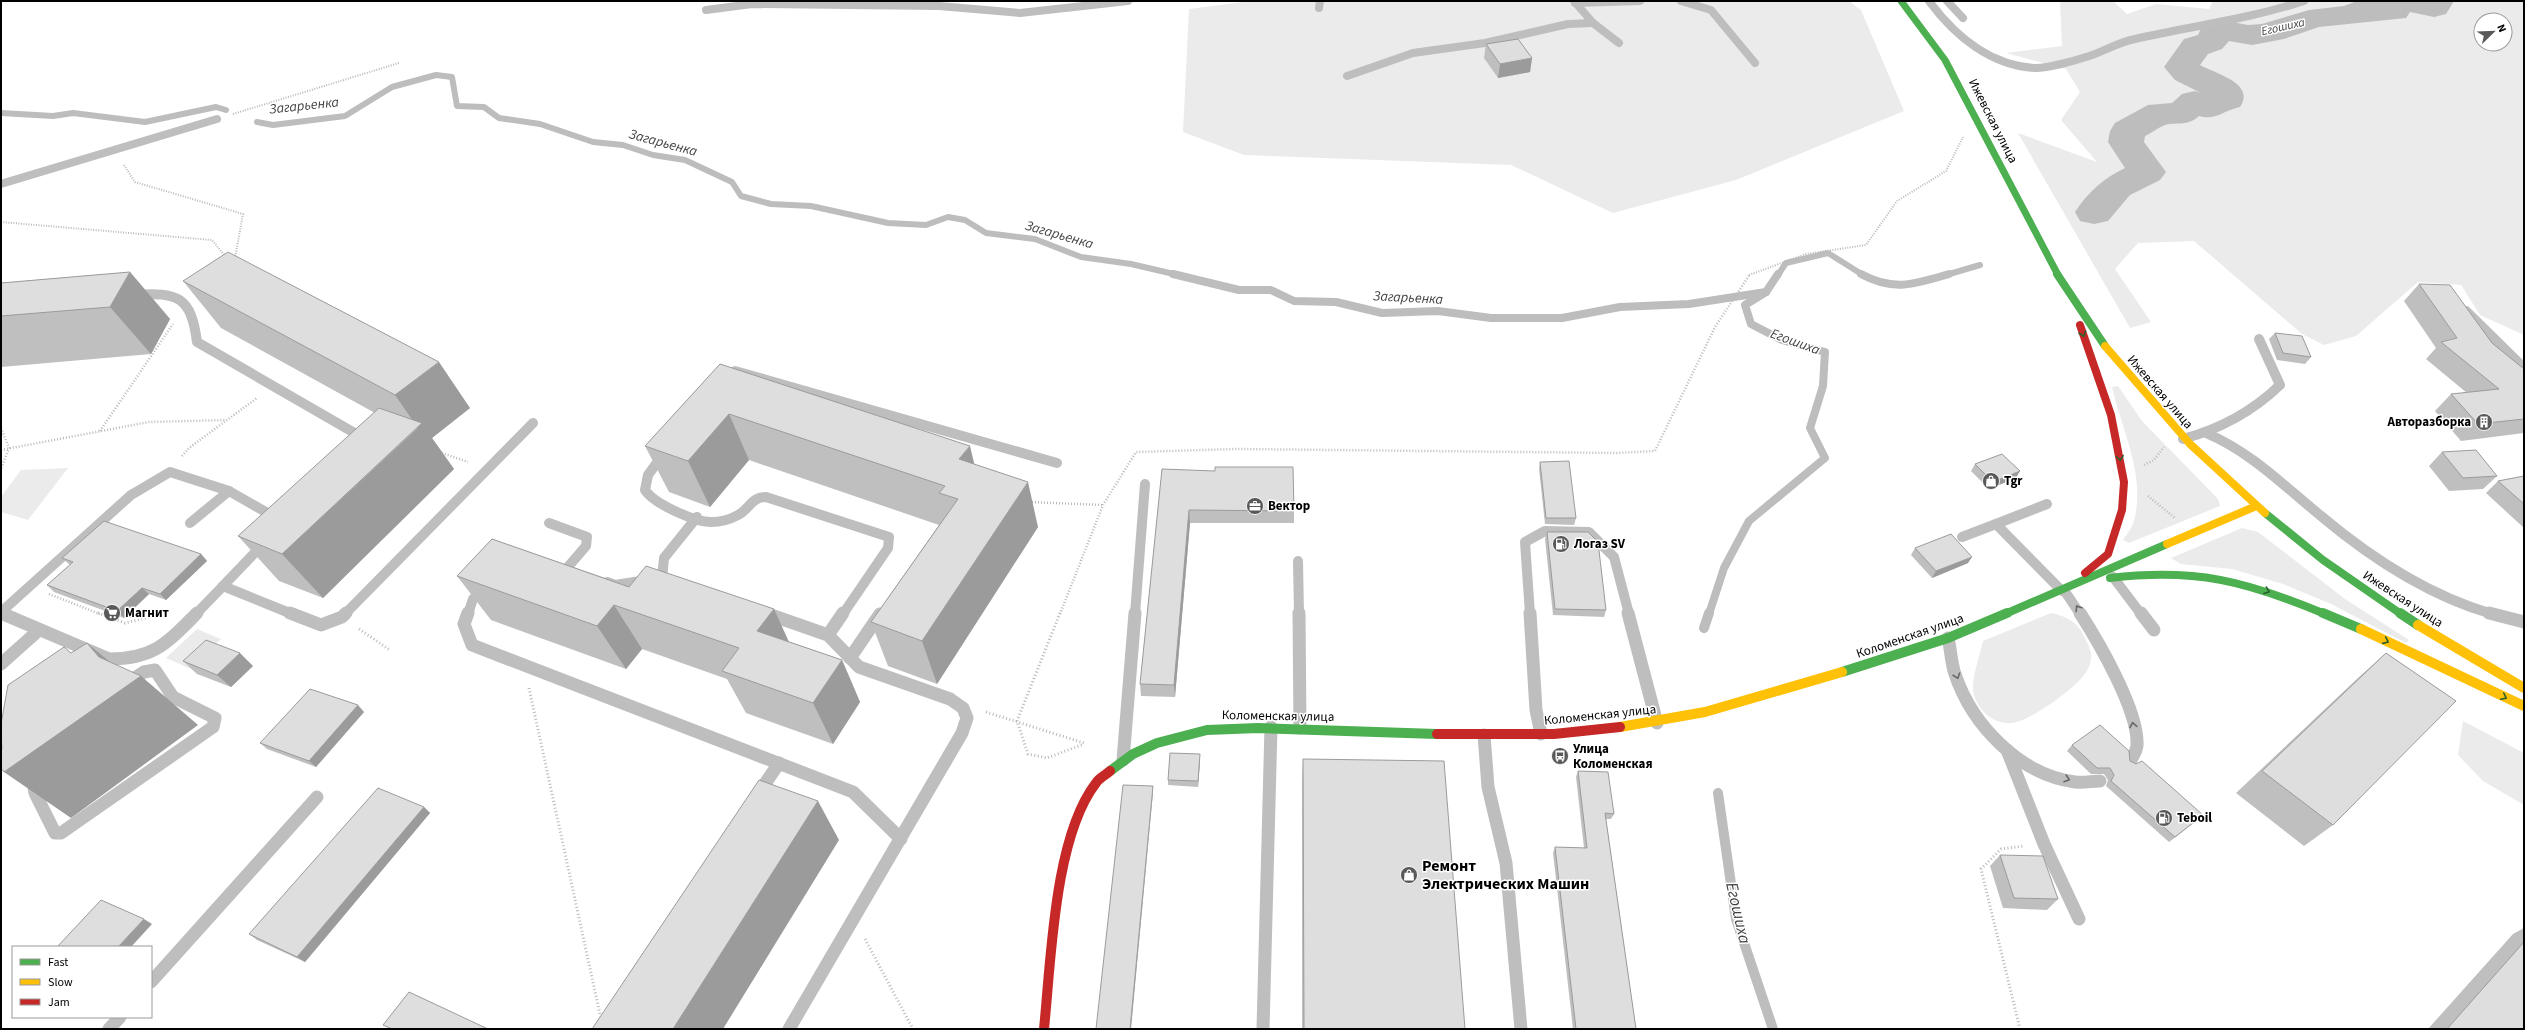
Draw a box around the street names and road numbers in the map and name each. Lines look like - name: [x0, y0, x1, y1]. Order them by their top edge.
- street label: Ижевская улица: [1964, 76, 2022, 166]
- street label: Ижевская улица: [2123, 351, 2197, 433]
- street label: Ижевская улица: [2359, 566, 2447, 632]
- street label: Коломенская улица: [1854, 609, 1966, 663]
- street label: Коломенская улица: [1543, 700, 1657, 730]
- street label: Коломенская улица: [1222, 706, 1334, 726]

